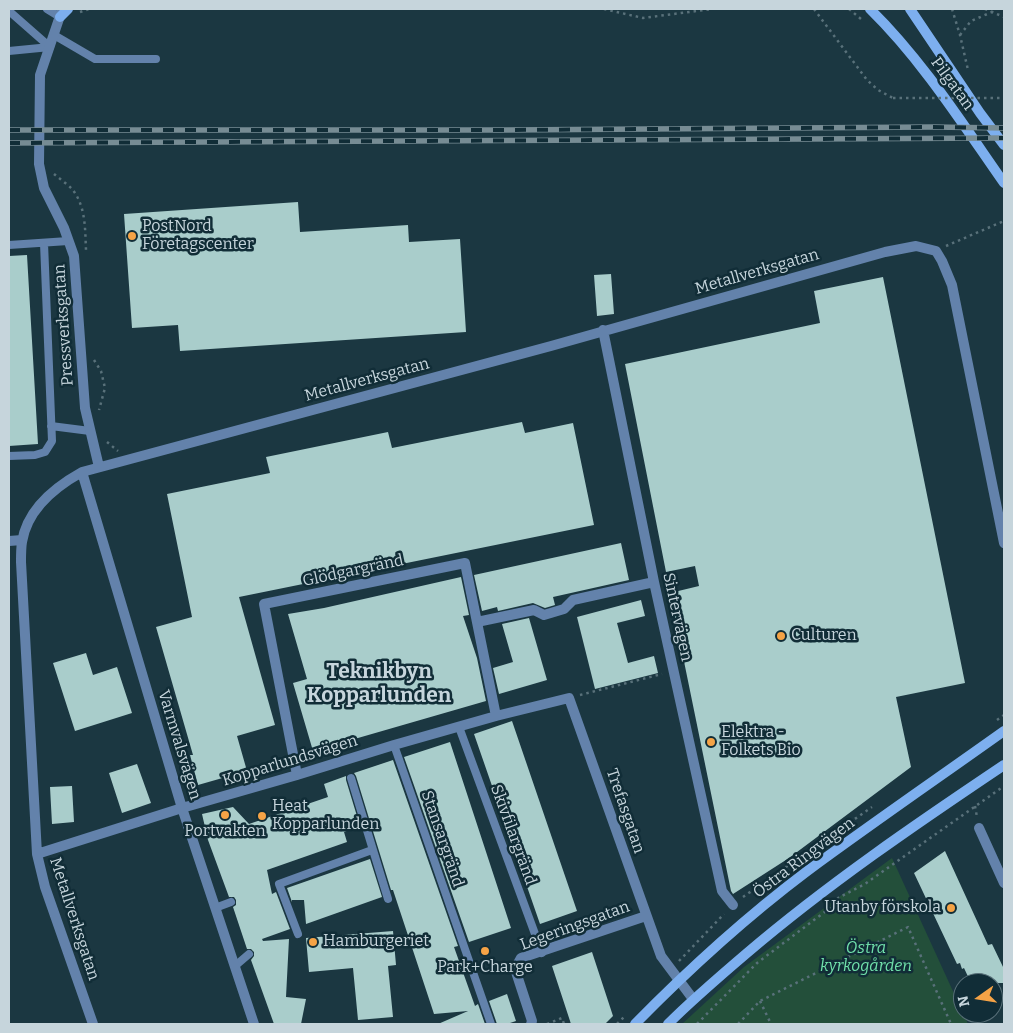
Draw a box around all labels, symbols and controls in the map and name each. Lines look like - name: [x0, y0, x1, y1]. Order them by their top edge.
- street label: Pilgatan: [926, 54, 978, 114]
- place label: PostNord Företagscenter: [142, 217, 254, 255]
- marker: PostNord Företagscenter: [126, 230, 138, 242]
- street label: Metallverksgatan: [693, 245, 821, 299]
- street label: Pressverksgatan: [50, 264, 78, 386]
- street label: Metallverksgatan: [303, 354, 431, 406]
- street label: Glödgargränd: [301, 551, 405, 591]
- street label: Sintervägen: [658, 571, 696, 663]
- place label: Culturen: [791, 626, 857, 646]
- marker: Culturen: [775, 630, 787, 642]
- district label: Teknikbyn Kopparlunden: [307, 659, 451, 709]
- street label: Varmvalsvägen: [153, 688, 205, 802]
- place label: Elektra - Folkets Bio: [721, 723, 801, 761]
- street label: Kopparlundsvägen: [220, 731, 360, 791]
- marker: Elektra - Folkets Bio: [705, 736, 717, 748]
- street label: Trefasgatan: [602, 766, 648, 856]
- street label: Skivfilargränd: [486, 782, 540, 888]
- street label: Stansargränd: [417, 788, 467, 890]
- place label: Heat Kopparlunden: [272, 797, 379, 835]
- marker: Portvakten: [219, 809, 231, 821]
- marker: Heat Kopparlunden: [256, 810, 268, 822]
- street label: Östra Ringvägen: [749, 814, 859, 902]
- place label: Portvakten: [184, 822, 266, 842]
- street label: Metallverksgatan: [45, 855, 103, 983]
- street label: Legeringsgatan: [518, 897, 632, 955]
- place label: Utanby förskola: [824, 898, 941, 918]
- marker: Utanby förskola: [945, 902, 957, 914]
- place label: Hamburgeriet: [323, 932, 429, 952]
- marker: Hamburgeriet: [307, 936, 319, 948]
- park label: Östra kyrkogården: [820, 939, 912, 977]
- marker: Park+Charge: [479, 945, 491, 957]
- place label: Park+Charge: [437, 958, 533, 978]
- north arrow: [953, 973, 1003, 1023]
- text: N: [954, 994, 973, 1008]

